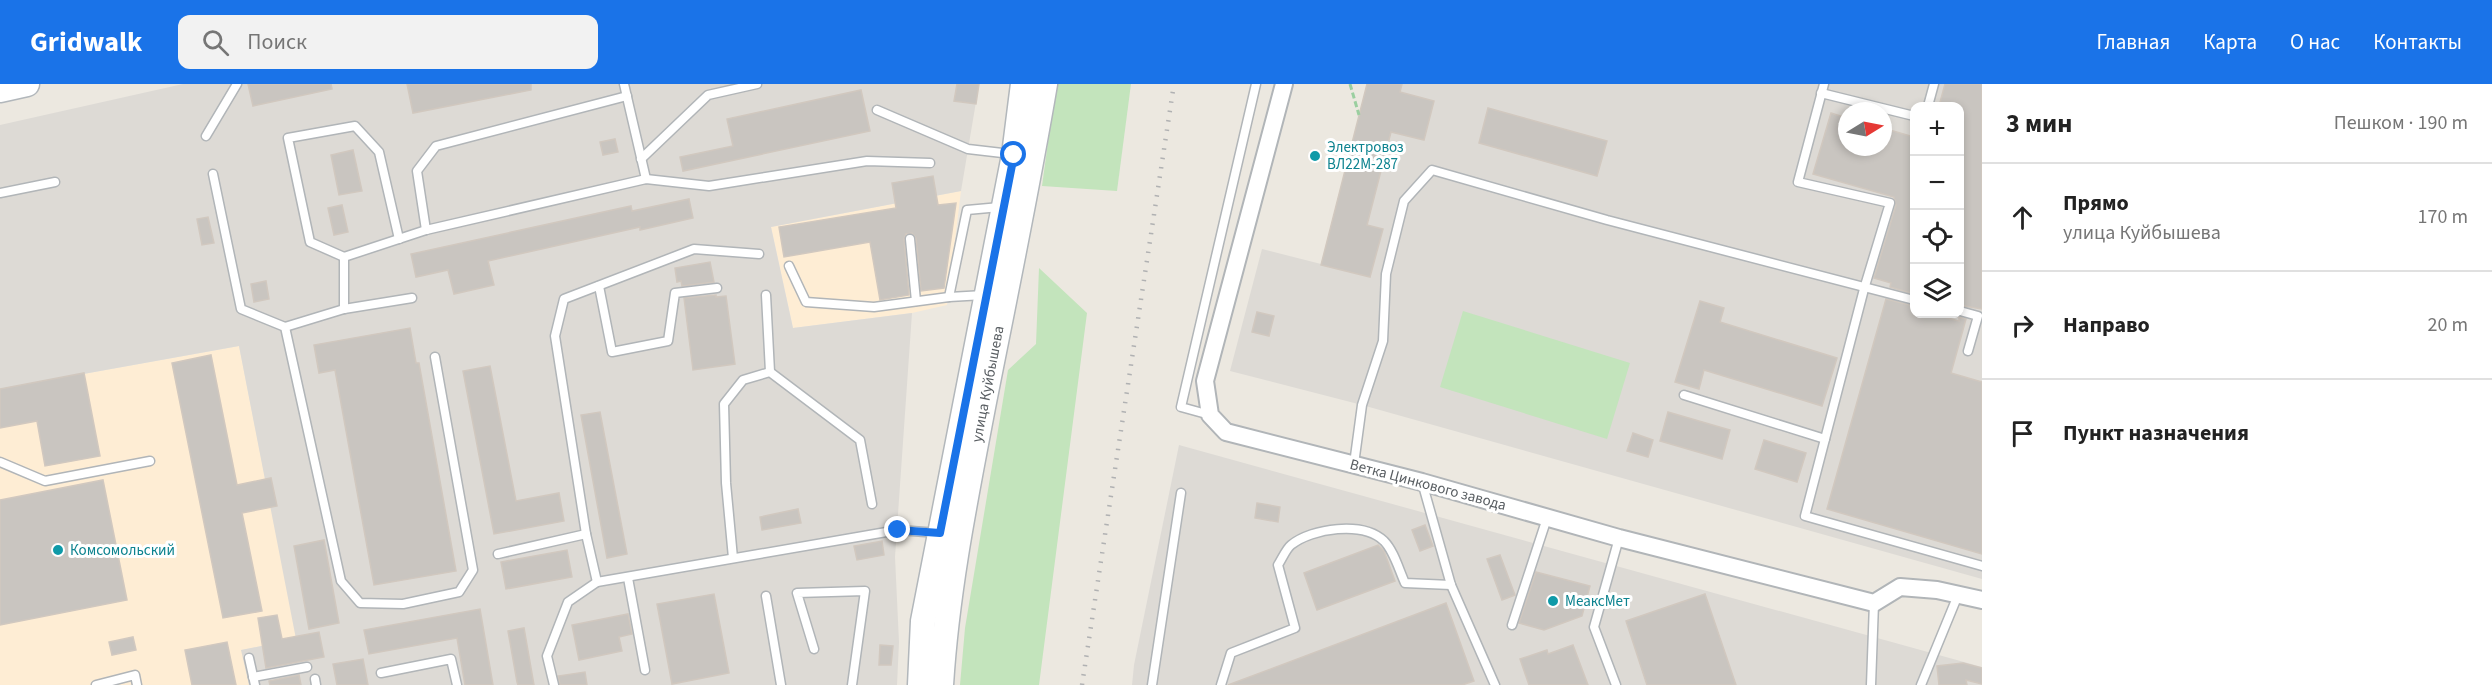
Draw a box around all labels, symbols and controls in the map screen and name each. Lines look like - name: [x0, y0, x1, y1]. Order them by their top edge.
- search box: [178, 15, 598, 69]
- text: Gridwalk: [30, 22, 142, 62]
- icon: search: [199, 26, 232, 59]
- text: Поиск: [247, 26, 307, 58]
- text: Главная: [2097, 27, 2170, 57]
- text: Карта: [2203, 27, 2257, 57]
- text: О нас: [2290, 27, 2340, 57]
- text: Контакты: [2373, 27, 2462, 57]
- north arrow: [1838, 102, 1892, 156]
- map controls: [1910, 102, 1964, 318]
- button: +: [1910, 102, 1964, 156]
- text: 3 мин: [2006, 105, 2072, 142]
- text: Пешком · 190 m: [2334, 109, 2468, 137]
- place label: Электровоз ВЛ22М-287: [1327, 137, 1404, 175]
- route start: [1000, 141, 1026, 167]
- marker: Электровоз ВЛ22М-287: [1308, 149, 1322, 163]
- button: −: [1910, 156, 1964, 210]
- text: Прямо: [2063, 187, 2129, 219]
- icon: ahead: [2006, 201, 2039, 234]
- text: 170 m: [2418, 203, 2468, 231]
- button: locate: [1910, 210, 1964, 264]
- text: улица Куйбышева: [2063, 219, 2221, 247]
- button: layers: [1910, 264, 1964, 318]
- icon: right: [2006, 309, 2039, 342]
- text: Направо: [2063, 309, 2150, 341]
- text: 20 m: [2428, 311, 2468, 339]
- street label: улица Куйбышева: [966, 324, 1010, 444]
- icon: arrive: [2006, 417, 2039, 450]
- text: Пункт назначения: [2063, 417, 2249, 449]
- street label: Ветка Цинкового завода: [1348, 454, 1508, 516]
- route end: [884, 516, 910, 542]
- place label: Комсомольский: [70, 540, 175, 561]
- marker: Комсомольский: [51, 543, 65, 557]
- place label: МеаксМет: [1565, 591, 1630, 612]
- marker: МеаксМет: [1546, 594, 1560, 608]

